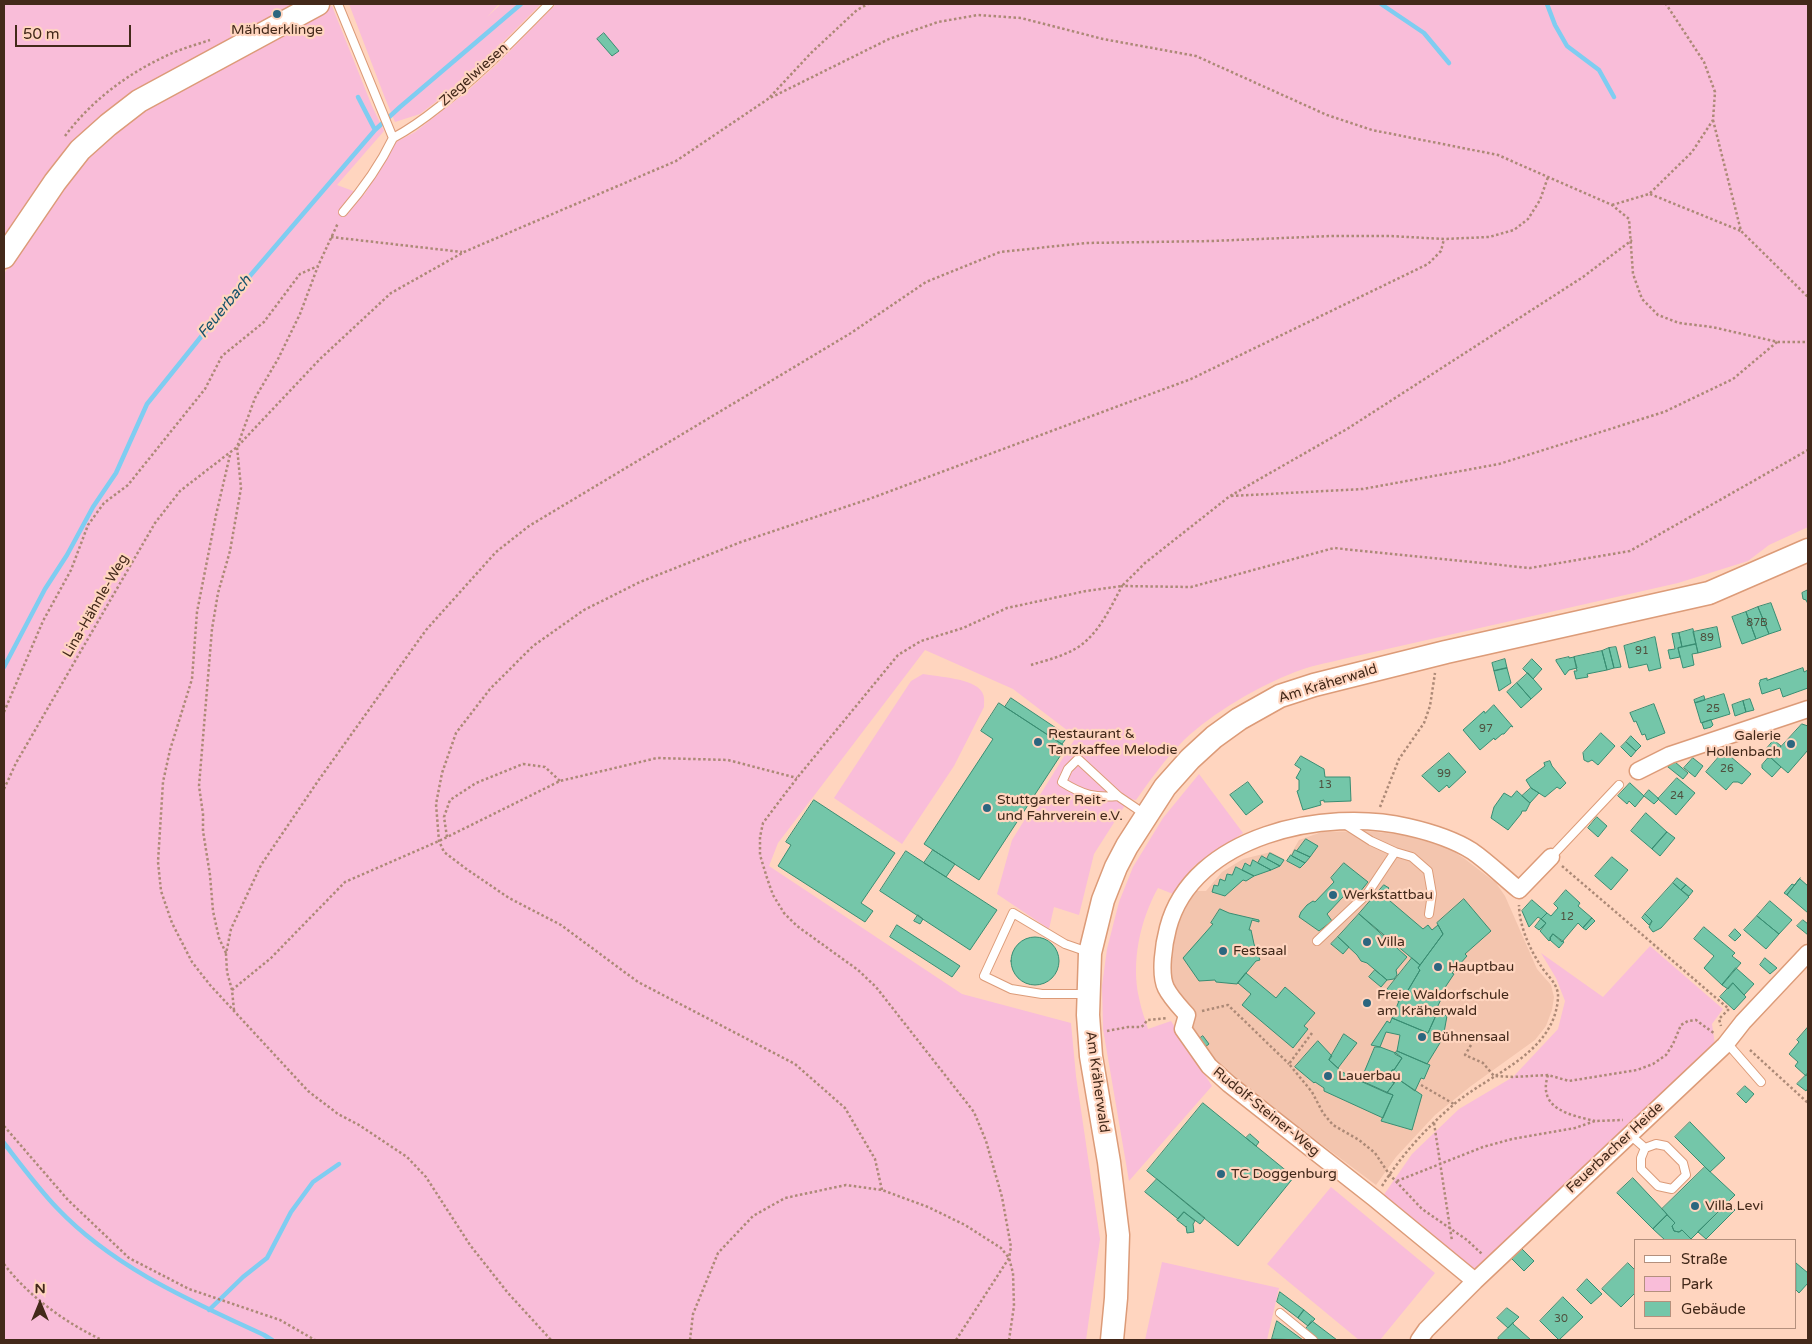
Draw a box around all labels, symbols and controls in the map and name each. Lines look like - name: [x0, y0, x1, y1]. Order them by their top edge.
- marker: Mähderklinge: [271, 8, 283, 20]
- scale bar: [18, 15, 134, 47]
- place label: Mähderklinge: [231, 22, 323, 38]
- text: 50 m: [23, 25, 60, 43]
- street label: Ziegelwiesen: [436, 40, 512, 110]
- water label: Feuerbach: [194, 272, 256, 342]
- street label: Lina-Hähnle-Weg: [60, 551, 132, 661]
- house number: 87B: [1746, 616, 1768, 630]
- house number: 89: [1700, 631, 1714, 645]
- house number: 91: [1635, 644, 1649, 658]
- street label: Am Kräherwald: [1277, 661, 1379, 707]
- house number: 25: [1706, 702, 1720, 716]
- house number: 97: [1479, 722, 1493, 736]
- place label: Restaurant & Tanzkaffee Melodie: [1048, 726, 1177, 759]
- place label: Galerie Hollenbach: [1706, 728, 1781, 760]
- marker: Restaurant & Tanzkaffee Melodie: [1032, 736, 1044, 748]
- marker: Galerie Hollenbach: [1785, 738, 1797, 750]
- house number: 26: [1720, 762, 1734, 776]
- house number: 99: [1437, 767, 1451, 781]
- house number: 13: [1318, 778, 1332, 792]
- house number: 24: [1670, 789, 1684, 803]
- place label: Stuttgarter Reit- und Fahrverein e.V.: [997, 792, 1123, 824]
- marker: Stuttgarter Reit- und Fahrverein e.V.: [981, 802, 993, 814]
- place label: Werkstattbau: [1343, 887, 1433, 903]
- marker: Werkstattbau: [1327, 889, 1339, 901]
- house number: 12: [1560, 910, 1574, 924]
- place label: Villa: [1377, 934, 1405, 950]
- marker: Villa: [1361, 936, 1373, 948]
- place label: Festsaal: [1233, 943, 1287, 959]
- marker: Festsaal: [1217, 945, 1229, 957]
- place label: Hauptbau: [1448, 959, 1514, 975]
- marker: Hauptbau: [1432, 961, 1444, 973]
- place label: Freie Waldorfschule am Kräherwald: [1377, 987, 1509, 1020]
- marker: Freie Waldorfschule am Kräherwald: [1361, 997, 1373, 1009]
- place label: Bühnensaal: [1432, 1029, 1510, 1045]
- street label: Am Kräherwald: [1082, 1030, 1112, 1134]
- marker: Bühnensaal: [1416, 1031, 1428, 1043]
- street label: Rudolf-Steiner-Weg: [1209, 1064, 1323, 1160]
- place label: Lauerbau: [1338, 1068, 1401, 1084]
- marker: Lauerbau: [1322, 1070, 1334, 1082]
- street label: Feuerbacher Heide: [1563, 1099, 1667, 1197]
- place label: TC Doggenburg: [1231, 1166, 1337, 1182]
- marker: TC Doggenburg: [1215, 1168, 1227, 1180]
- place label: Villa Levi: [1705, 1198, 1763, 1214]
- marker: Villa Levi: [1689, 1200, 1701, 1212]
- legend: [1634, 1239, 1797, 1329]
- text: Straße: [1681, 1250, 1727, 1268]
- text: Park: [1681, 1275, 1713, 1293]
- north arrow: [15, 1279, 65, 1329]
- text: N: [34, 1280, 46, 1297]
- text: Gebäude: [1681, 1300, 1746, 1318]
- house number: 30: [1554, 1312, 1568, 1326]

